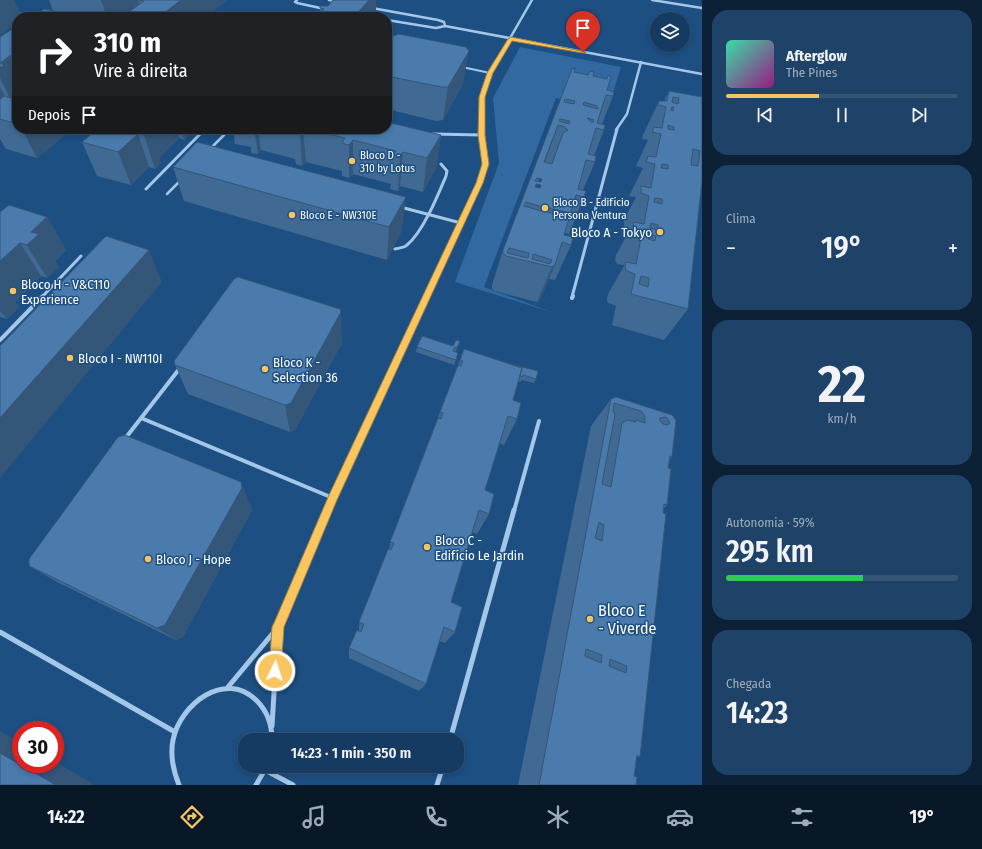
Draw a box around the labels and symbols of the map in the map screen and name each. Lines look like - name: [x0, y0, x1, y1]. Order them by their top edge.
- pin: [566, 11, 600, 52]
- place label: Bloco D - 310 by Lotus: [360, 149, 415, 175]
- marker: Bloco D - 310 by Lotus: [347, 156, 357, 166]
- place label: Bloco B - Edifício Persona Ventura: [553, 196, 630, 222]
- marker: Bloco B - Edifício Persona Ventura: [540, 203, 550, 213]
- place label: Bloco E - NW310E: [300, 209, 377, 222]
- marker: Bloco E - NW310E: [287, 210, 297, 220]
- place label: Bloco A - Tokyo: [571, 225, 652, 240]
- marker: Bloco A - Tokyo: [655, 227, 665, 237]
- place label: Bloco H - V&C110 Experience: [21, 277, 110, 307]
- marker: Bloco H - V&C110 Experience: [8, 286, 18, 296]
- place label: Bloco I - NW110I: [78, 351, 162, 366]
- marker: Bloco I - NW110I: [65, 353, 75, 363]
- place label: Bloco K - Selection 36: [273, 355, 338, 385]
- marker: Bloco K - Selection 36: [260, 364, 270, 374]
- place label: Bloco C - Edifício Le Jardin: [435, 533, 524, 563]
- marker: Bloco C - Edifício Le Jardin: [422, 542, 432, 552]
- place label: Bloco J - Hope: [156, 552, 231, 567]
- marker: Bloco J - Hope: [143, 554, 153, 564]
- place label: Bloco E - Viverde: [598, 601, 657, 638]
- marker: Bloco E - Viverde: [585, 614, 595, 624]
- position arrow: [254, 650, 296, 692]
- speed limit sign: 30: [12, 721, 64, 773]

